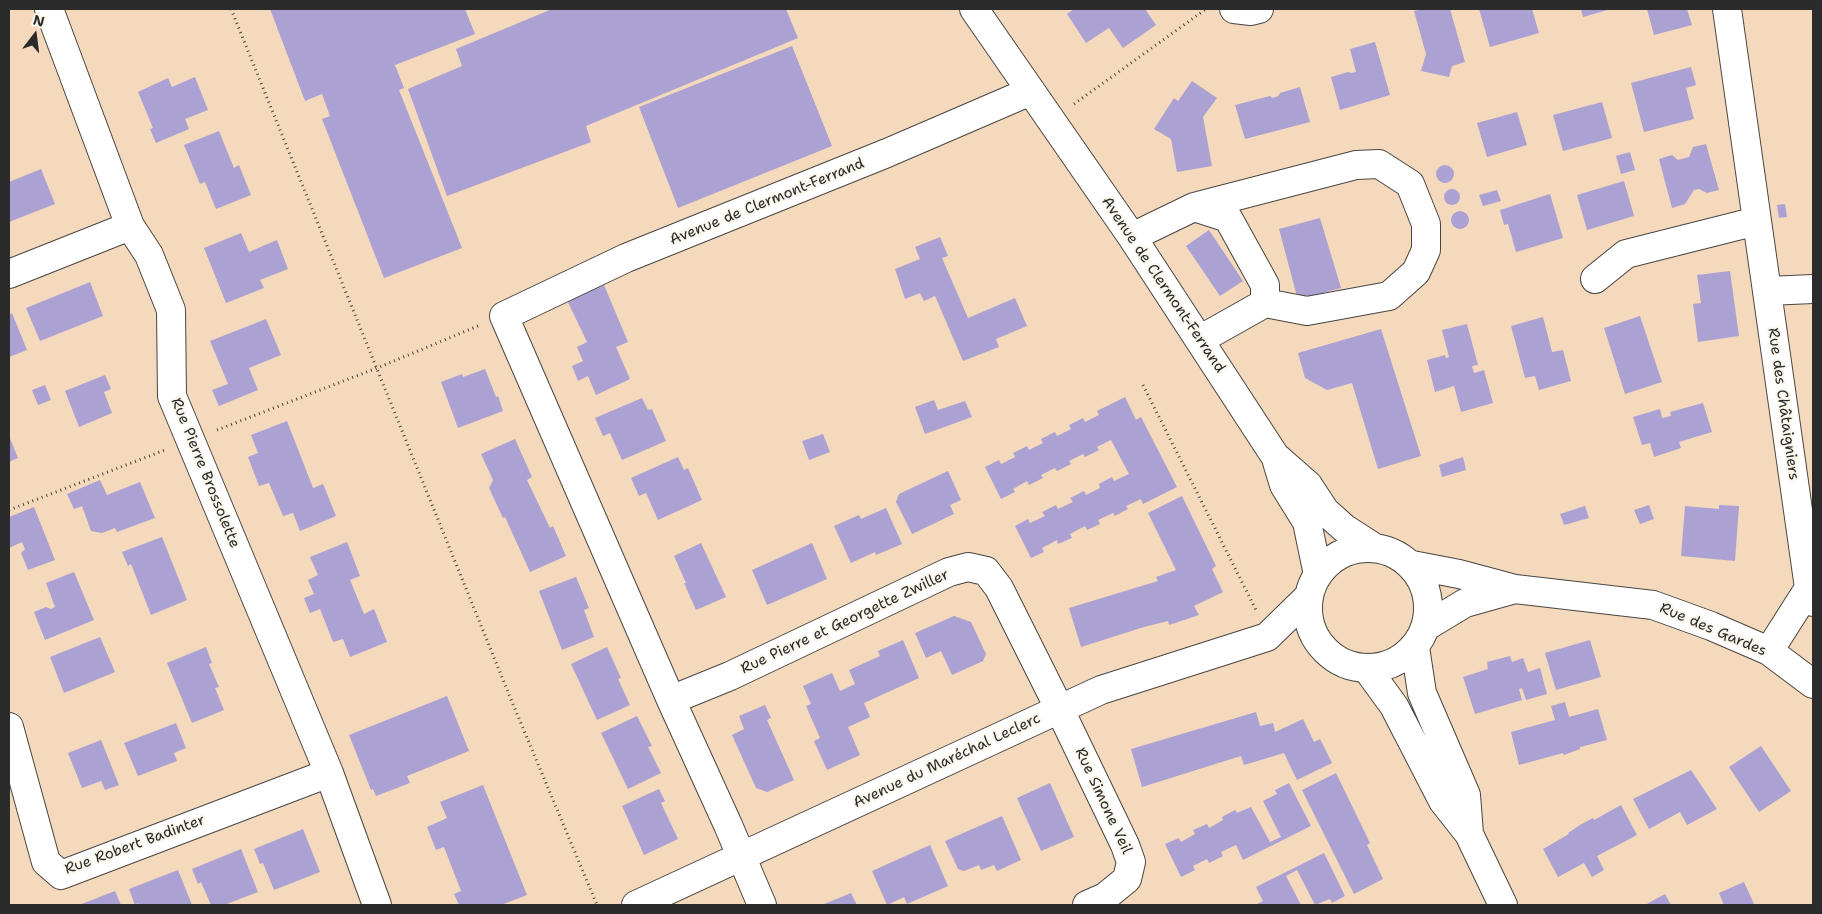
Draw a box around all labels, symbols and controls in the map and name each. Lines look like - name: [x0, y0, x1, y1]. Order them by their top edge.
- north arrow: [10, 10, 60, 60]
- text: N: [31, 10, 47, 31]
- street label: Avenue de Clermont-Ferrand: [667, 155, 867, 249]
- street label: Avenue de Clermont-Ferrand: [1097, 194, 1229, 376]
- street label: Rue des Châtaigniers: [1763, 327, 1803, 481]
- street label: Rue Pierre Brossolette: [167, 395, 243, 551]
- street label: Rue Pierre et Georgette Zwiller: [738, 566, 952, 678]
- street label: Rue des Gardes: [1657, 599, 1769, 661]
- street label: Avenue du Maréchal Leclerc: [851, 710, 1043, 812]
- street label: Rue Simone Veil: [1071, 745, 1135, 857]
- street label: Rue Robert Badinter: [62, 811, 208, 879]

